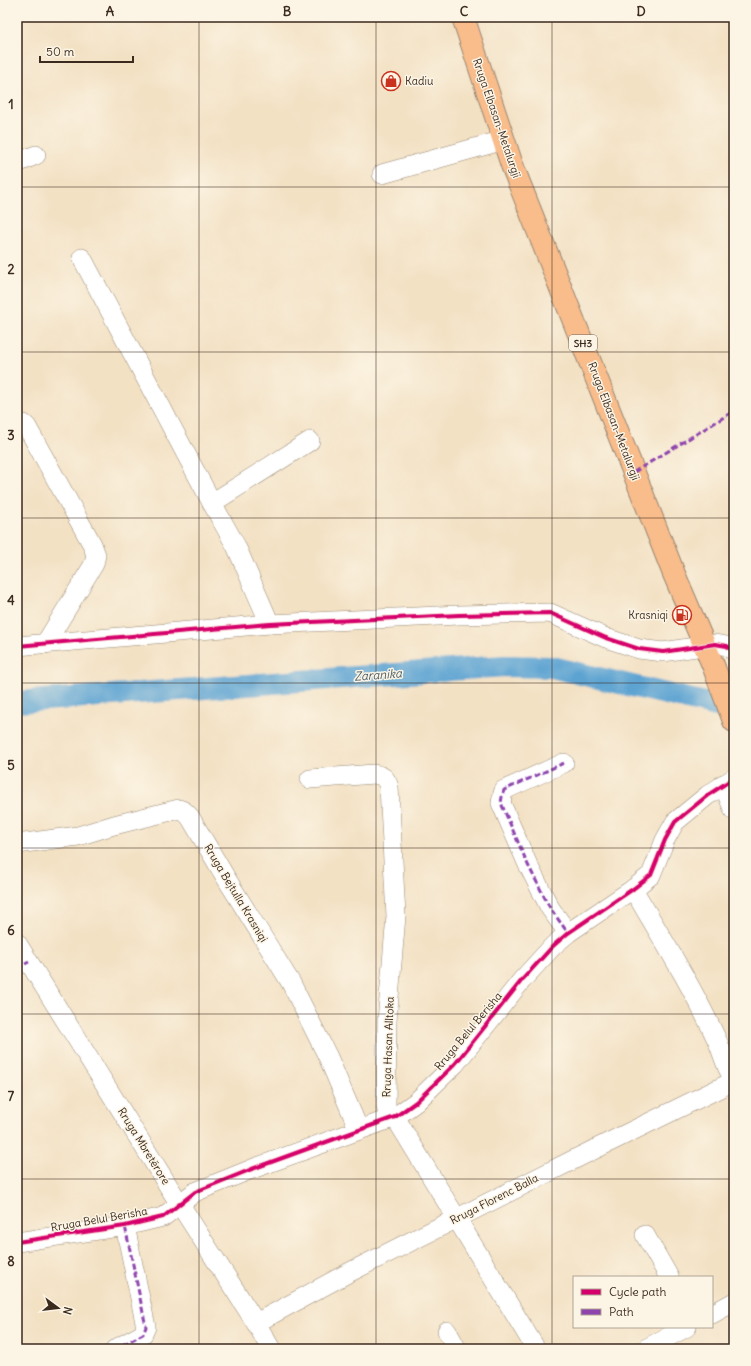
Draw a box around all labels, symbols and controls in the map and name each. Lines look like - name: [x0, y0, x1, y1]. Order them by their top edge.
- text: A: [106, 3, 115, 20]
- text: B: [283, 3, 292, 20]
- text: C: [460, 3, 469, 20]
- text: D: [636, 3, 646, 20]
- scale bar: [40, 38, 133, 64]
- text: 50 m: [46, 44, 75, 59]
- street label: Rruga Elbasan-Metalurgji: [470, 56, 524, 180]
- shop icon: Kadiu: [380, 70, 402, 92]
- place label: Kadiu: [405, 74, 434, 88]
- text: 1: [8, 96, 14, 113]
- text: 2: [7, 261, 15, 278]
- road number: SH3: [569, 335, 597, 351]
- street label: Rruga Elbasan-Metalurgji: [585, 360, 643, 482]
- text: 3: [7, 427, 15, 444]
- text: 4: [7, 592, 15, 609]
- fuel station icon: Krasniqi: [671, 604, 693, 626]
- place label: Krasniqi: [628, 608, 668, 622]
- water label: Zaranika: [354, 665, 403, 684]
- text: 5: [7, 757, 15, 774]
- street label: Rruga Bejtulla Krasniqi: [201, 841, 271, 945]
- text: 6: [7, 922, 15, 939]
- street label: Rruga Belul Berisha: [431, 989, 505, 1073]
- street label: Rruga Hasan Alltoka: [379, 996, 397, 1098]
- text: 7: [8, 1088, 15, 1105]
- street label: Rruga Mbretërore: [115, 1105, 173, 1187]
- street label: Rruga Florenc Balla: [448, 1171, 540, 1227]
- street label: Rruga Belul Berisha: [50, 1204, 148, 1234]
- text: 8: [7, 1253, 15, 1270]
- legend: [573, 1276, 713, 1328]
- text: Cycle path: [609, 1284, 666, 1299]
- north arrow: [38, 1288, 78, 1328]
- text: Path: [609, 1304, 634, 1319]
- text: N: [60, 1305, 75, 1316]

